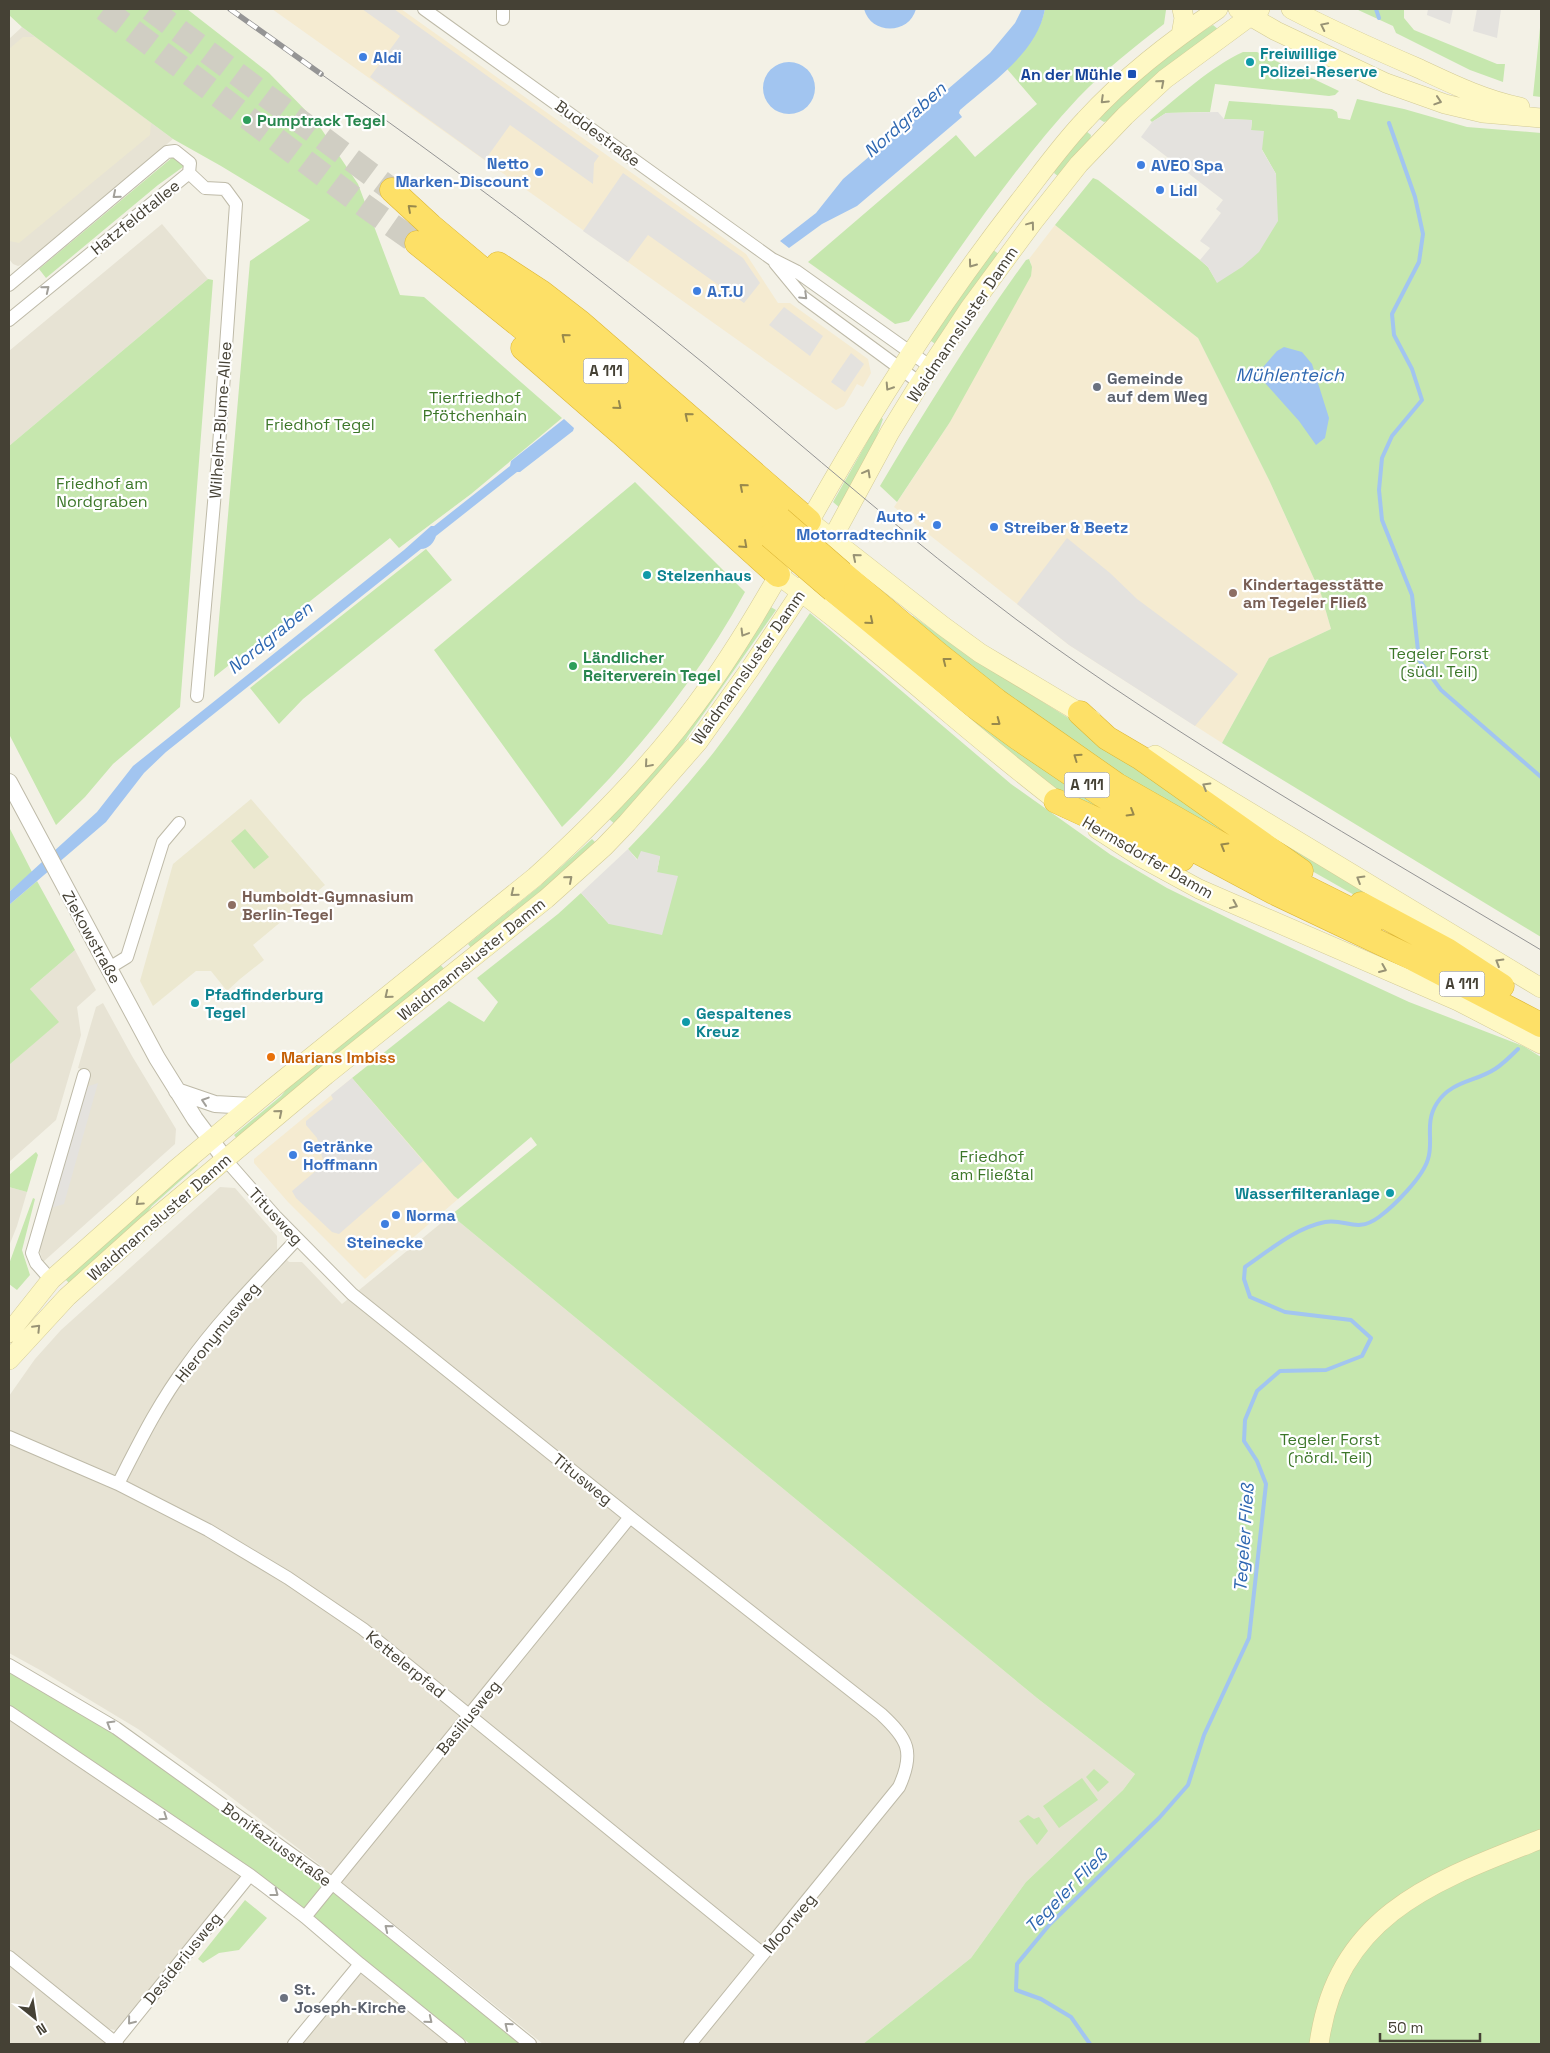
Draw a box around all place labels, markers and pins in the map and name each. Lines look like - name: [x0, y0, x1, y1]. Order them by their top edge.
- place label: Freiwillige Polizei-Reserve: [1260, 43, 1377, 82]
- place label: Aldi: [373, 47, 402, 68]
- marker: Aldi: [357, 51, 369, 63]
- marker: Freiwillige Polizei-Reserve: [1244, 56, 1256, 68]
- place label: An der Mühle: [1021, 64, 1122, 85]
- marker: An der Mühle: [1126, 68, 1138, 80]
- place label: Pumptrack Tegel: [257, 110, 385, 131]
- marker: Pumptrack Tegel: [241, 114, 253, 126]
- place label: Netto Marken-Discount: [396, 153, 529, 192]
- place label: AVEO Spa: [1151, 155, 1223, 176]
- marker: AVEO Spa: [1135, 159, 1147, 171]
- marker: Netto Marken-Discount: [533, 166, 545, 178]
- place label: Lidl: [1170, 180, 1197, 201]
- marker: Lidl: [1154, 184, 1166, 196]
- place label: A.T.U: [707, 281, 744, 302]
- marker: A.T.U: [691, 285, 703, 297]
- place label: Gemeinde auf dem Weg: [1107, 368, 1208, 407]
- marker: Gemeinde auf dem Weg: [1091, 381, 1103, 393]
- place label: Auto + Motorradtechnik: [796, 506, 927, 545]
- place label: Streiber & Beetz: [1004, 517, 1128, 538]
- marker: Auto + Motorradtechnik: [931, 519, 943, 531]
- marker: Streiber & Beetz: [988, 521, 1000, 533]
- place label: Stelzenhaus: [657, 565, 752, 586]
- marker: Stelzenhaus: [641, 569, 653, 581]
- place label: Kindertagesstätte am Tegeler Fließ: [1243, 574, 1384, 613]
- marker: Kindertagesstätte am Tegeler Fließ: [1227, 587, 1239, 599]
- place label: Ländlicher Reiterverein Tegel: [583, 647, 721, 686]
- marker: Ländlicher Reiterverein Tegel: [567, 660, 579, 672]
- place label: Humboldt-Gymnasium Berlin-Tegel: [242, 886, 414, 925]
- marker: Humboldt-Gymnasium Berlin-Tegel: [226, 899, 238, 911]
- place label: Pfadfinderburg Tegel: [205, 984, 324, 1023]
- marker: Pfadfinderburg Tegel: [189, 997, 201, 1009]
- place label: Gespaltenes Kreuz: [696, 1003, 792, 1042]
- marker: Gespaltenes Kreuz: [680, 1016, 692, 1028]
- place label: Marians Imbiss: [281, 1047, 396, 1068]
- marker: Marians Imbiss: [265, 1051, 277, 1063]
- place label: Getränke Hoffmann: [303, 1136, 378, 1175]
- marker: Getränke Hoffmann: [287, 1149, 299, 1161]
- place label: Wasserfilteranlage: [1235, 1183, 1380, 1204]
- marker: Wasserfilteranlage: [1384, 1187, 1396, 1199]
- place label: Norma: [406, 1205, 456, 1226]
- marker: Norma: [390, 1209, 402, 1221]
- marker: Steinecke: [379, 1218, 391, 1230]
- place label: Steinecke: [347, 1232, 423, 1253]
- place label: St. Joseph-Kirche: [294, 1979, 406, 2018]
- marker: St. Joseph-Kirche: [278, 1992, 290, 2004]

